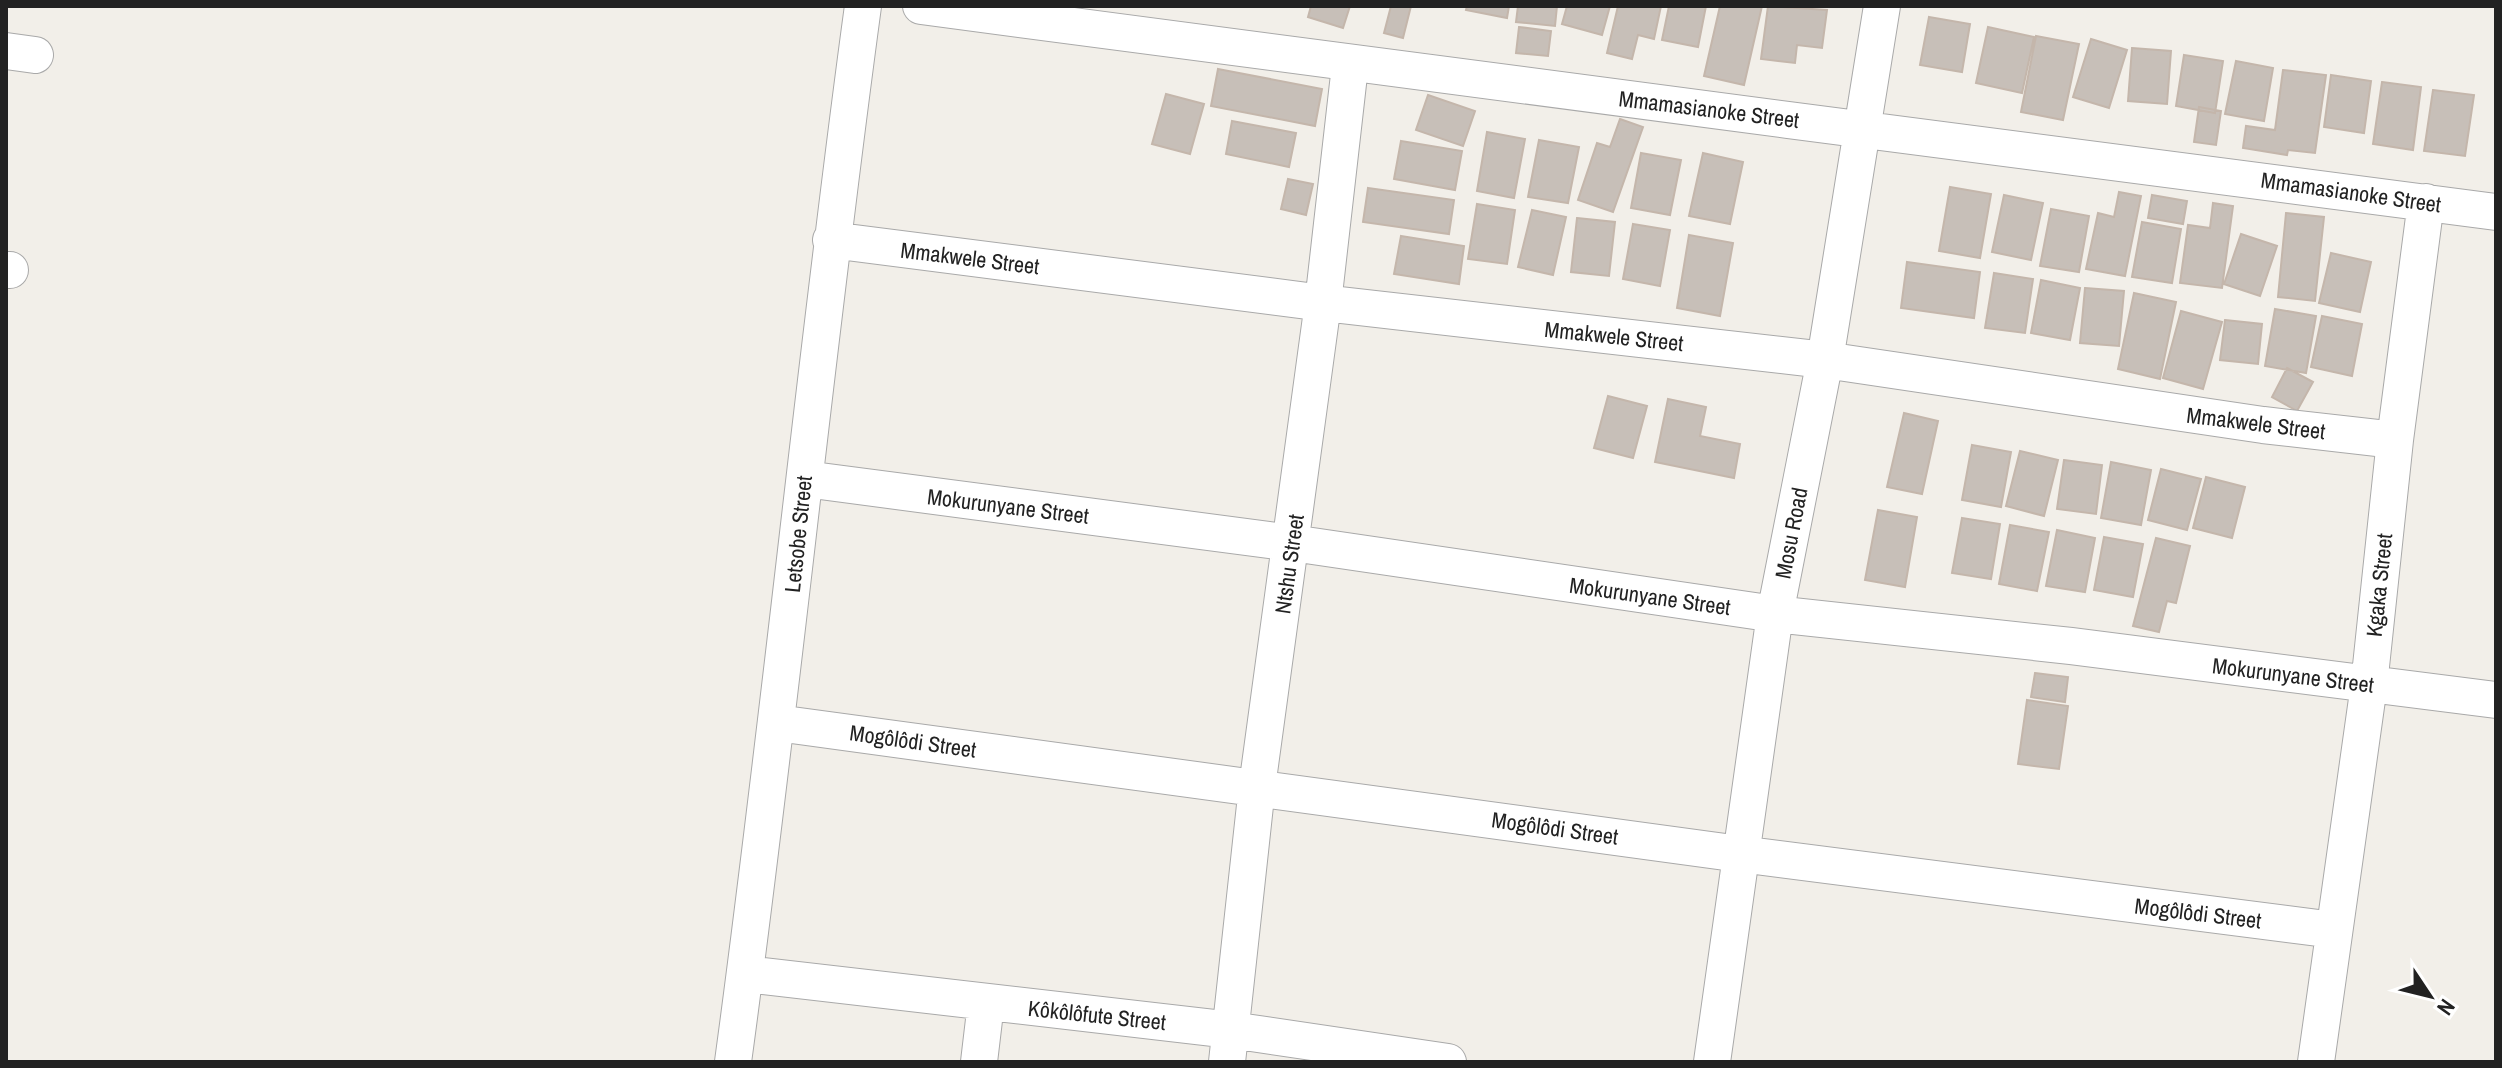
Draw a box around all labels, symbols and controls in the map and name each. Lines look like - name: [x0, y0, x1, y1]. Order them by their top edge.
- street label: Mmamasianoke Street: [1617, 83, 1801, 135]
- street label: Mmamasianoke Street: [2259, 165, 2443, 219]
- street label: Mmakwele Street: [899, 235, 1041, 281]
- street label: Mmakwele Street: [1543, 314, 1685, 358]
- street label: Mmakwele Street: [2185, 400, 2327, 446]
- street label: Letsobe Street: [777, 474, 819, 594]
- street label: Mokurunyane Street: [926, 481, 1090, 531]
- street label: Mosu Road: [1767, 485, 1815, 581]
- street label: Ntshu Street: [1267, 512, 1311, 616]
- street label: Kgaka Street: [2359, 532, 2399, 638]
- street label: Mokurunyane Street: [1567, 570, 1733, 622]
- street label: Mokurunyane Street: [2211, 650, 2375, 700]
- street label: Mogôlôdi Street: [848, 717, 978, 765]
- street label: Mogôlôdi Street: [1490, 804, 1620, 852]
- street label: Mogôlôdi Street: [2133, 890, 2263, 936]
- north arrow: [2390, 956, 2470, 1036]
- street label: Kôkôlôfute Street: [1027, 993, 1167, 1037]
- text: N: [2430, 994, 2462, 1021]

